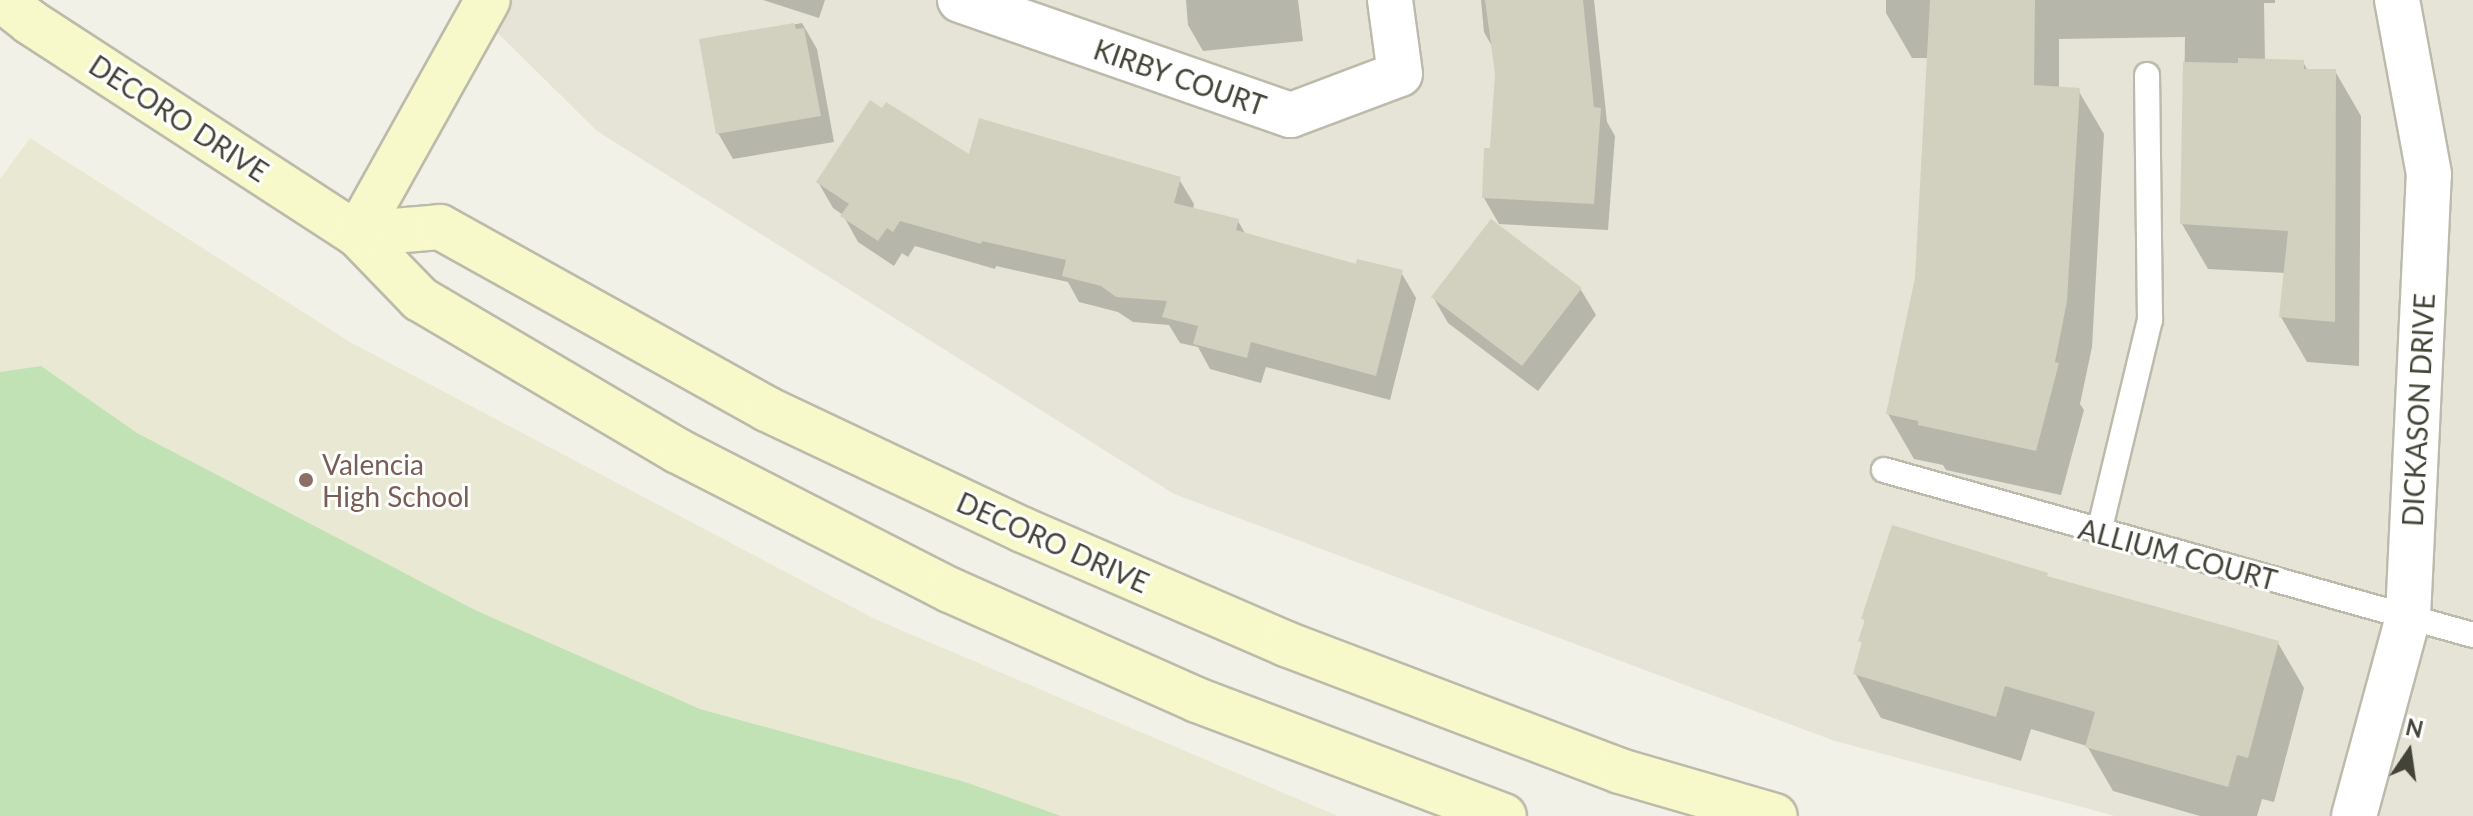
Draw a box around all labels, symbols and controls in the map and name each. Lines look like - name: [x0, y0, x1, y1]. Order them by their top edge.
- street label: KIRBY COURT: [1089, 32, 1271, 122]
- street label: DECORO DRIVE: [83, 48, 275, 188]
- street label: DICKASON DRIVE: [2395, 293, 2441, 527]
- place label: Valencia High School: [322, 447, 470, 513]
- marker: Valencia High School: [297, 471, 315, 489]
- street label: DECORO DRIVE: [952, 485, 1154, 599]
- street label: ALLIUM COURT: [2075, 511, 2281, 597]
- north arrow: [2369, 712, 2449, 792]
- text: N: [2403, 713, 2426, 743]

